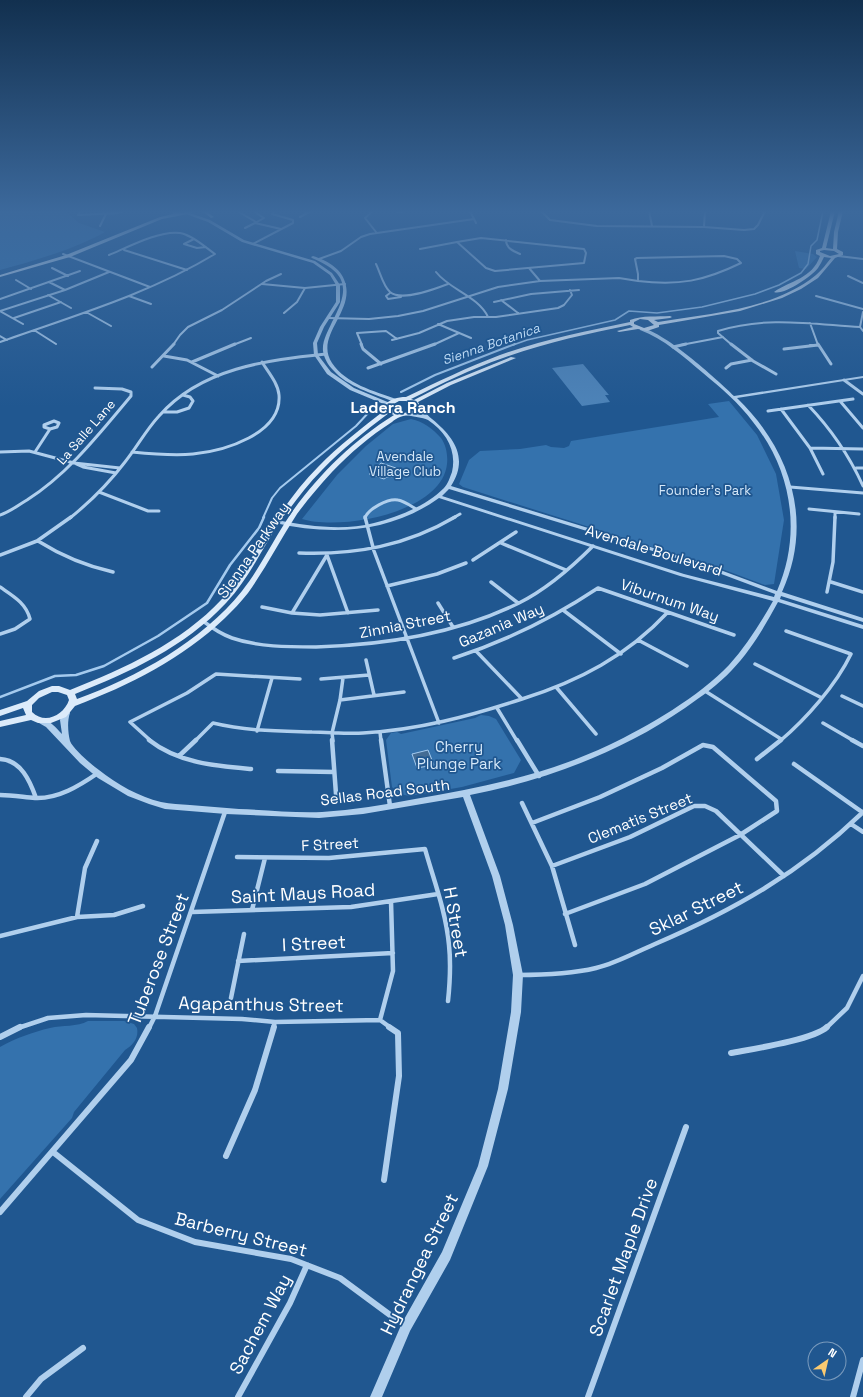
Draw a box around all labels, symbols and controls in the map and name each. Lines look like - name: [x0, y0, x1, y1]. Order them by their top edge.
- water label: Sienna Botanica: [440, 319, 542, 369]
- street label: La Salle Lane: [53, 396, 119, 468]
- district label: Ladera Ranch: [350, 397, 456, 418]
- park label: Avendale Village Club: [369, 448, 441, 480]
- park label: Founder's Park: [659, 482, 751, 499]
- street label: Sienna Parkway: [213, 498, 293, 602]
- street label: Avendale Boulevard: [583, 520, 725, 580]
- street label: Viburnum Way: [618, 574, 722, 626]
- street label: Gazania Way: [456, 599, 546, 651]
- street label: Zinnia Street: [358, 606, 452, 642]
- park label: Cherry Plunge Park: [417, 737, 501, 773]
- street label: Sellas Road South: [319, 775, 451, 809]
- street label: Clematis Street: [585, 788, 695, 848]
- street label: F Street: [301, 833, 359, 855]
- street label: Sklar Street: [645, 875, 747, 941]
- street label: Saint Mays Road: [230, 878, 376, 908]
- street label: H Street: [438, 885, 474, 959]
- street label: Tuberose Street: [122, 890, 194, 1028]
- street label: I Street: [281, 930, 347, 956]
- street label: Agapanthus Street: [178, 991, 344, 1017]
- street label: Scarlet Maple Drive: [584, 1175, 662, 1339]
- street label: Hydrangea Street: [375, 1190, 463, 1338]
- street label: Barberry Street: [172, 1206, 310, 1262]
- street label: Sachem Way: [224, 1270, 296, 1378]
- north arrow: [807, 1341, 847, 1381]
- text: N: [826, 1345, 840, 1361]

